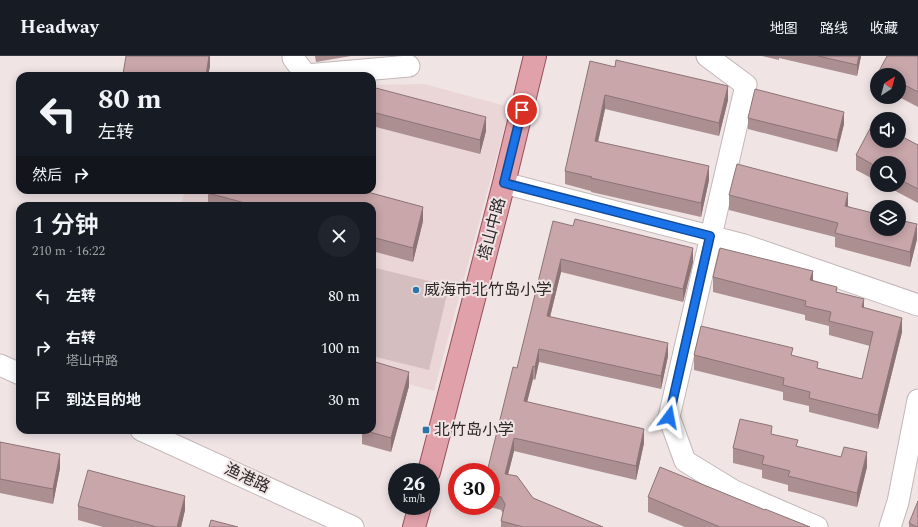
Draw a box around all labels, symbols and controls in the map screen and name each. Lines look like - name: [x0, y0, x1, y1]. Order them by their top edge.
- text: Headway: [20, 13, 99, 42]
- text: 地图: [770, 18, 798, 39]
- text: 路线: [820, 18, 848, 39]
- text: 收藏: [870, 18, 898, 39]
- north arrow: [870, 68, 906, 104]
- map controls: [870, 68, 906, 236]
- text: 80 m: [98, 78, 162, 121]
- icon: left: [32, 88, 84, 140]
- pin: [505, 93, 539, 127]
- icon: arrive: [511, 99, 533, 121]
- button: sound: [870, 112, 906, 148]
- text: 左转: [98, 119, 134, 146]
- button: search: [870, 156, 906, 192]
- text: 然后: [32, 164, 62, 187]
- icon: right: [70, 164, 92, 186]
- street label: 塔山中路: [472, 195, 512, 263]
- button: layers: [870, 200, 906, 236]
- text: 1 分钟: [32, 208, 99, 244]
- button: close: [318, 215, 360, 257]
- text: 210 m · 16:22: [32, 241, 105, 261]
- place label: 威海市北竹岛小学: [424, 278, 552, 302]
- icon: left: [32, 285, 54, 307]
- text: 左转: [66, 285, 96, 308]
- text: 80 m: [328, 285, 360, 308]
- marker: 威海市北竹岛小学: [411, 285, 421, 295]
- text: 右转: [66, 327, 96, 350]
- icon: right: [32, 337, 54, 359]
- text: 100 m: [321, 337, 360, 360]
- text: 塔山中路: [66, 351, 118, 371]
- icon: arrive: [32, 389, 54, 411]
- text: 到达目的地: [66, 389, 141, 412]
- text: 30 m: [328, 389, 360, 412]
- position arrow: [648, 396, 690, 438]
- place label: 北竹岛小学: [434, 418, 514, 442]
- marker: 北竹岛小学: [421, 425, 431, 435]
- street label: 渔港路: [220, 457, 274, 499]
- speed limit sign: 30: [448, 463, 500, 515]
- text: 26: [403, 469, 425, 499]
- text: km/h: [403, 491, 425, 507]

